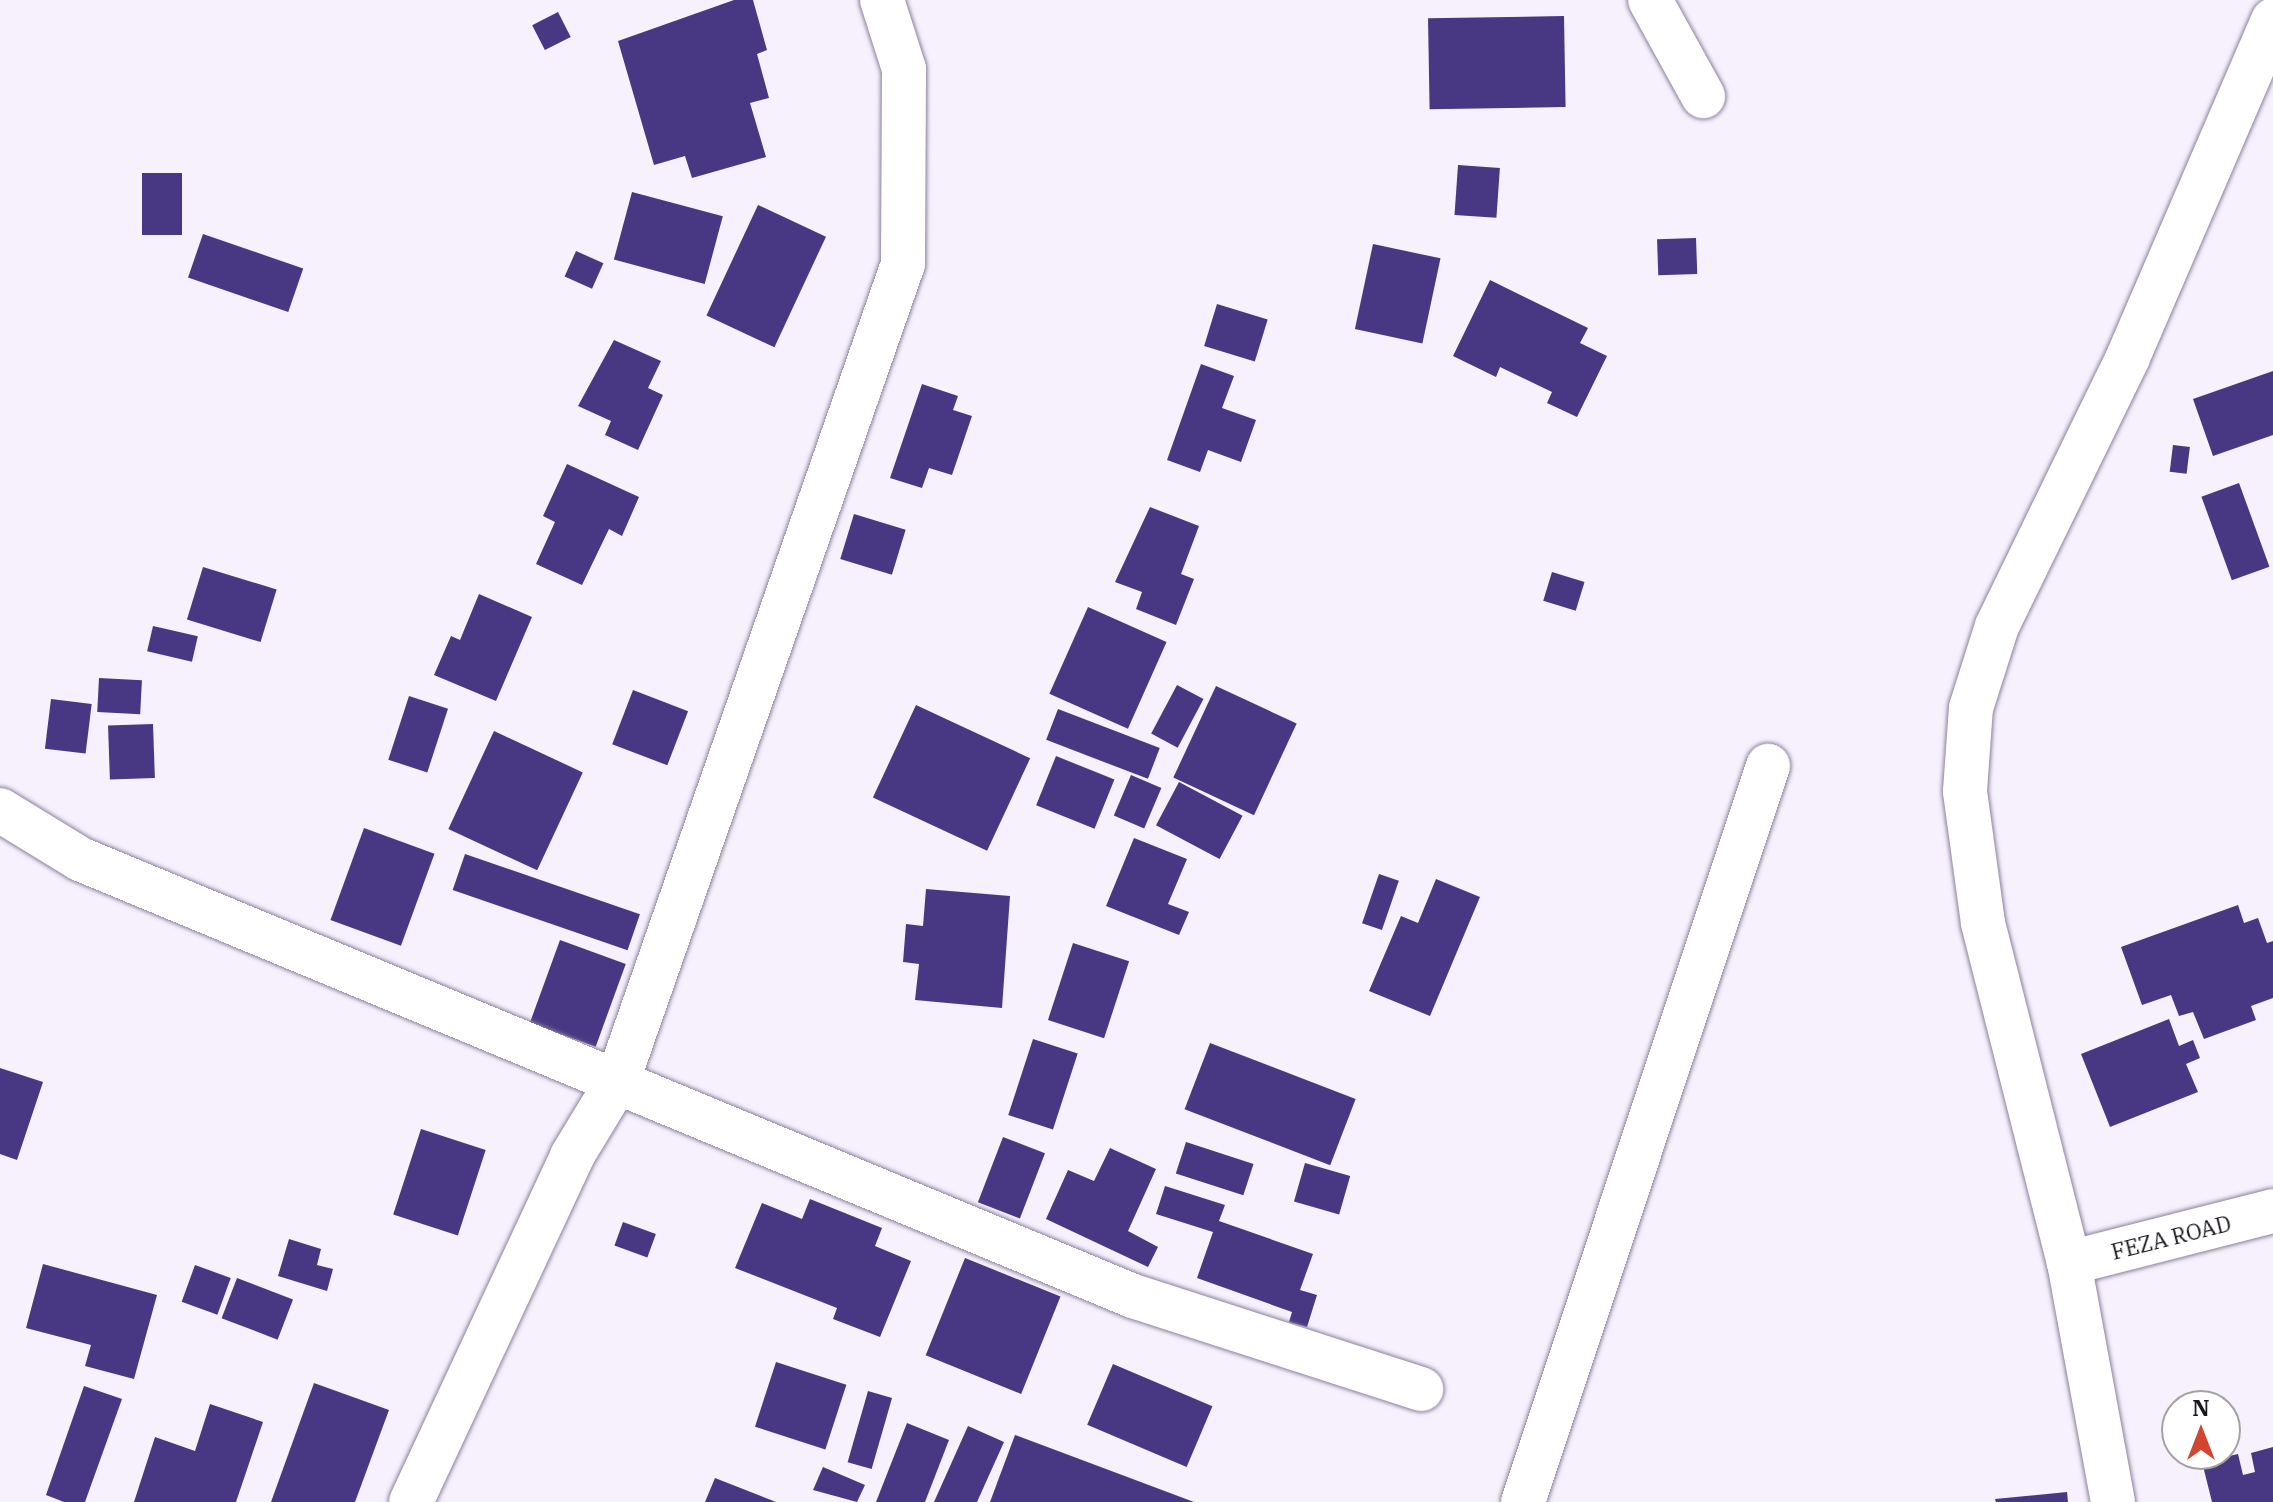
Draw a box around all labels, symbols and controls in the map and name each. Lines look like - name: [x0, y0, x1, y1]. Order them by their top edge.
- street label: FEZA ROAD: [2108, 1209, 2234, 1265]
- north arrow: [2161, 1390, 2241, 1470]
- text: N: [2192, 1393, 2210, 1422]

